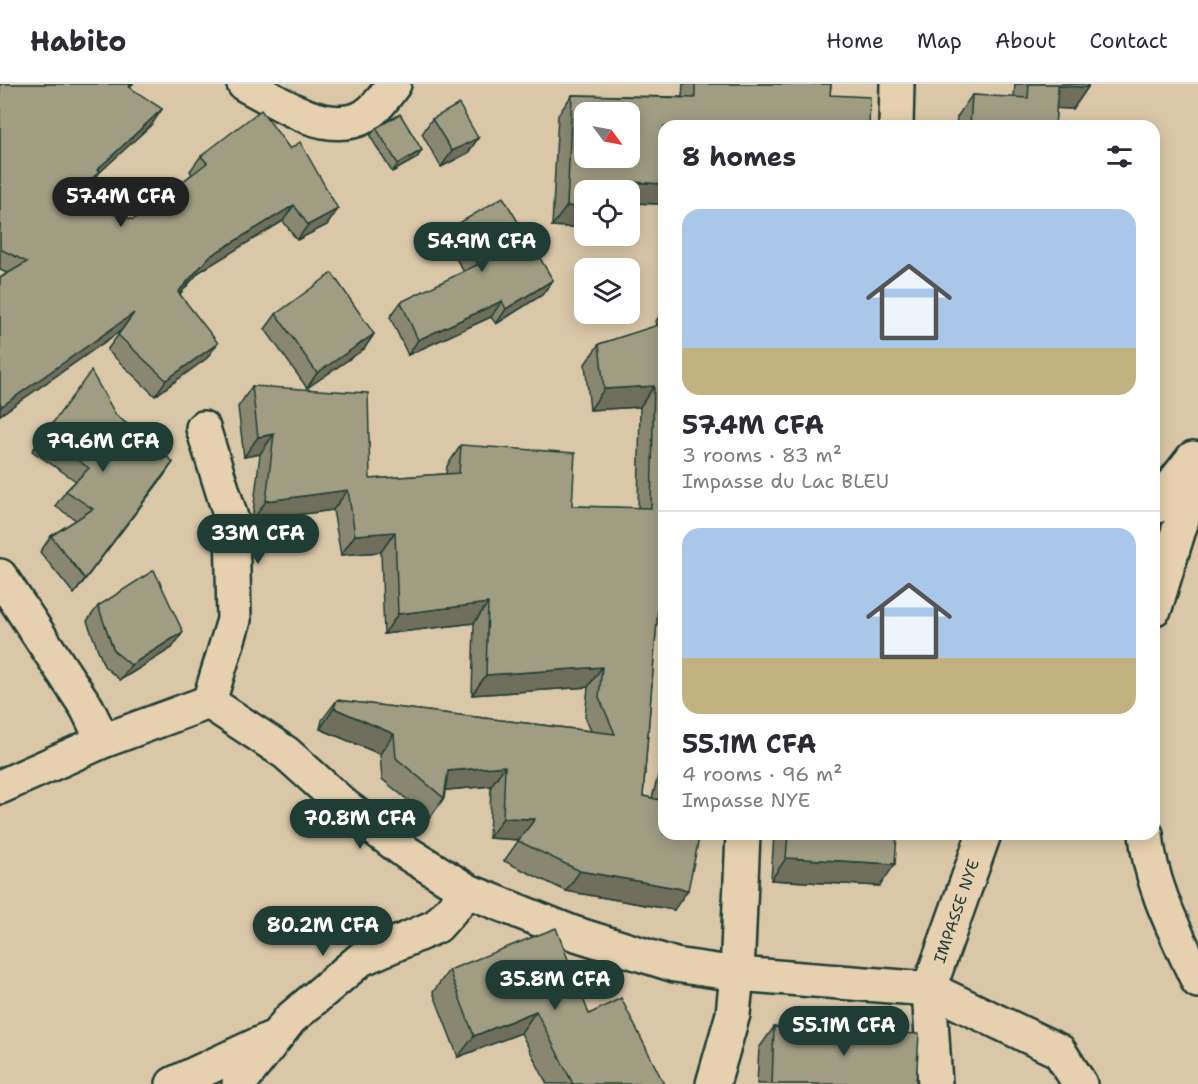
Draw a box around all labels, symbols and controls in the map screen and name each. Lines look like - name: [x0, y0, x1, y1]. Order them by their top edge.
- text: Habito: [30, 22, 126, 60]
- text: Home: [826, 27, 884, 55]
- text: Map: [917, 27, 962, 55]
- text: About: [995, 27, 1056, 55]
- text: Contact: [1089, 27, 1168, 55]
- north arrow: [574, 102, 640, 168]
- map controls: [574, 102, 640, 324]
- text: 8 homes: [682, 139, 796, 174]
- icon: filters: [1103, 140, 1136, 173]
- pin: 57.4M CFA: [52, 177, 190, 228]
- button: locate: [574, 180, 640, 246]
- text: 57.4M CFA: [66, 183, 176, 209]
- pin: 54.9M CFA: [413, 222, 551, 273]
- text: 54.9M CFA: [428, 228, 536, 254]
- icon: home: [855, 248, 963, 356]
- button: layers: [574, 258, 640, 324]
- text: 57.4M CFA: [682, 407, 824, 442]
- pin: 79.6M CFA: [34, 422, 172, 473]
- text: 79.6M CFA: [46, 428, 160, 454]
- text: 3 rooms · 83 m²: [682, 442, 842, 468]
- text: Impasse du Lac BLEU: [682, 468, 889, 494]
- pin: 33M CFA: [203, 514, 313, 565]
- text: 33M CFA: [211, 520, 305, 546]
- icon: home: [855, 567, 963, 675]
- text: 55.1M CFA: [682, 726, 816, 761]
- text: 4 rooms · 96 m²: [682, 761, 843, 787]
- text: Impasse NYE: [682, 787, 810, 813]
- pin: 70.8M CFA: [291, 799, 429, 850]
- text: 70.8M CFA: [304, 805, 416, 831]
- street label: IMPASSE NYE: [929, 856, 984, 966]
- pin: 80.2M CFA: [254, 906, 392, 957]
- text: 80.2M CFA: [267, 912, 379, 938]
- pin: 35.8M CFA: [486, 960, 624, 1011]
- text: 35.8M CFA: [499, 966, 611, 992]
- pin: 55.1M CFA: [775, 1006, 913, 1057]
- text: 55.1M CFA: [792, 1012, 896, 1038]

